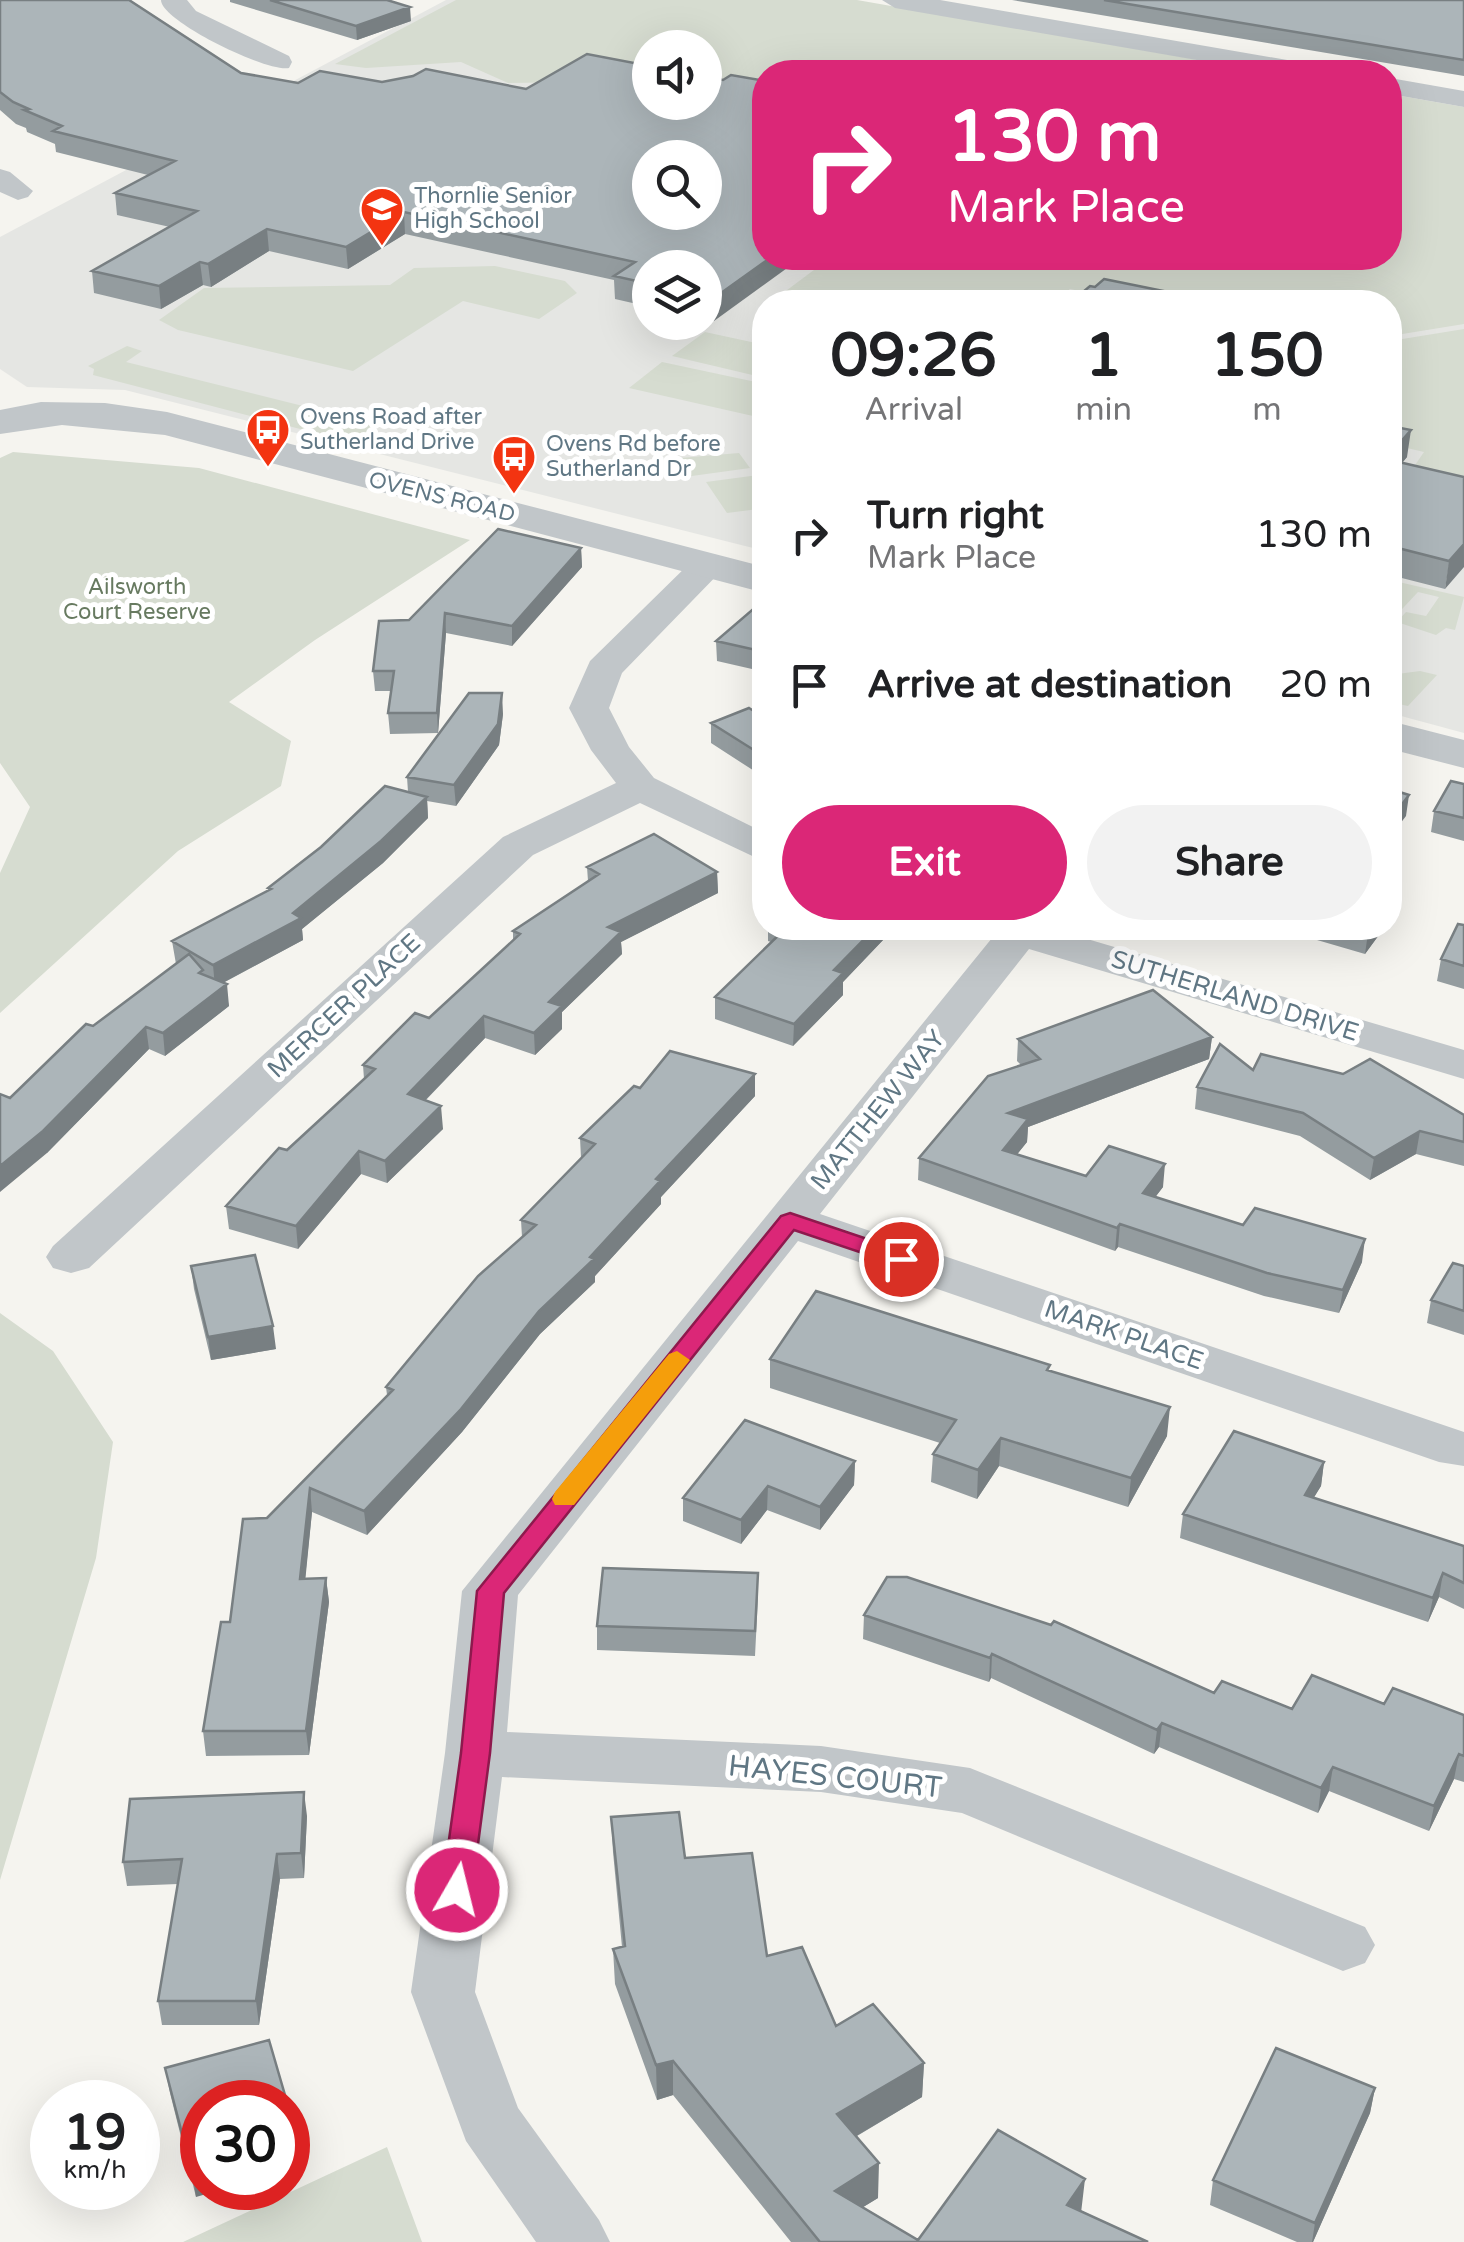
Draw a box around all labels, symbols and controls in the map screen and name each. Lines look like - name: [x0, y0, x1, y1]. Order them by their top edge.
- map controls: [632, 30, 722, 340]
- button: sound: [632, 30, 722, 120]
- text: 130 m: [947, 96, 1161, 180]
- icon: right: [782, 100, 912, 230]
- button: search: [632, 140, 722, 230]
- text: Mark Place: [947, 181, 1185, 235]
- place label: Thornlie Senior High School: [414, 183, 572, 234]
- school or university icon: Thornlie Senior High School: [359, 186, 405, 247]
- button: layers: [632, 250, 722, 340]
- text: 09:26: [830, 320, 997, 392]
- text: 1: [1085, 320, 1122, 392]
- text: 150: [1210, 320, 1324, 392]
- text: Arrival: [864, 391, 963, 429]
- text: min: [1075, 391, 1132, 429]
- text: m: [1252, 391, 1282, 429]
- place label: Ovens Road after Sutherland Drive: [300, 404, 482, 455]
- bus stop icon: Ovens Road after Sutherland Drive: [245, 407, 291, 468]
- place label: Ovens Rd before Sutherland Dr: [546, 431, 721, 482]
- bus stop icon: Ovens Rd before Sutherland Dr: [491, 434, 537, 495]
- street label: OVENS ROAD: [366, 466, 518, 528]
- text: Turn right: [867, 493, 1044, 539]
- icon: right: [782, 508, 837, 563]
- text: 130 m: [1256, 512, 1372, 558]
- text: Mark Place: [867, 539, 1036, 577]
- park label: Ailsworth Court Reserve: [63, 574, 211, 625]
- icon: arrive: [782, 658, 837, 713]
- text: Arrive at destination: [867, 662, 1232, 708]
- text: 20 m: [1280, 662, 1372, 708]
- button: Exit: [782, 805, 1067, 920]
- button: Share: [1087, 805, 1372, 920]
- street label: MERCER PLACE: [261, 928, 427, 1084]
- street label: SUTHERLAND DRIVE: [1108, 944, 1362, 1048]
- street label: MATTHEW WAY: [804, 1024, 952, 1196]
- pin: [859, 1217, 944, 1302]
- icon: arrive: [874, 1232, 929, 1287]
- street label: MARK PLACE: [1041, 1294, 1207, 1376]
- street label: HAYES COURT: [726, 1747, 944, 1807]
- position arrow: [405, 1838, 509, 1942]
- speed limit sign: 30: [180, 2080, 310, 2210]
- text: 19: [64, 2103, 126, 2163]
- text: km/h: [64, 2155, 126, 2185]

